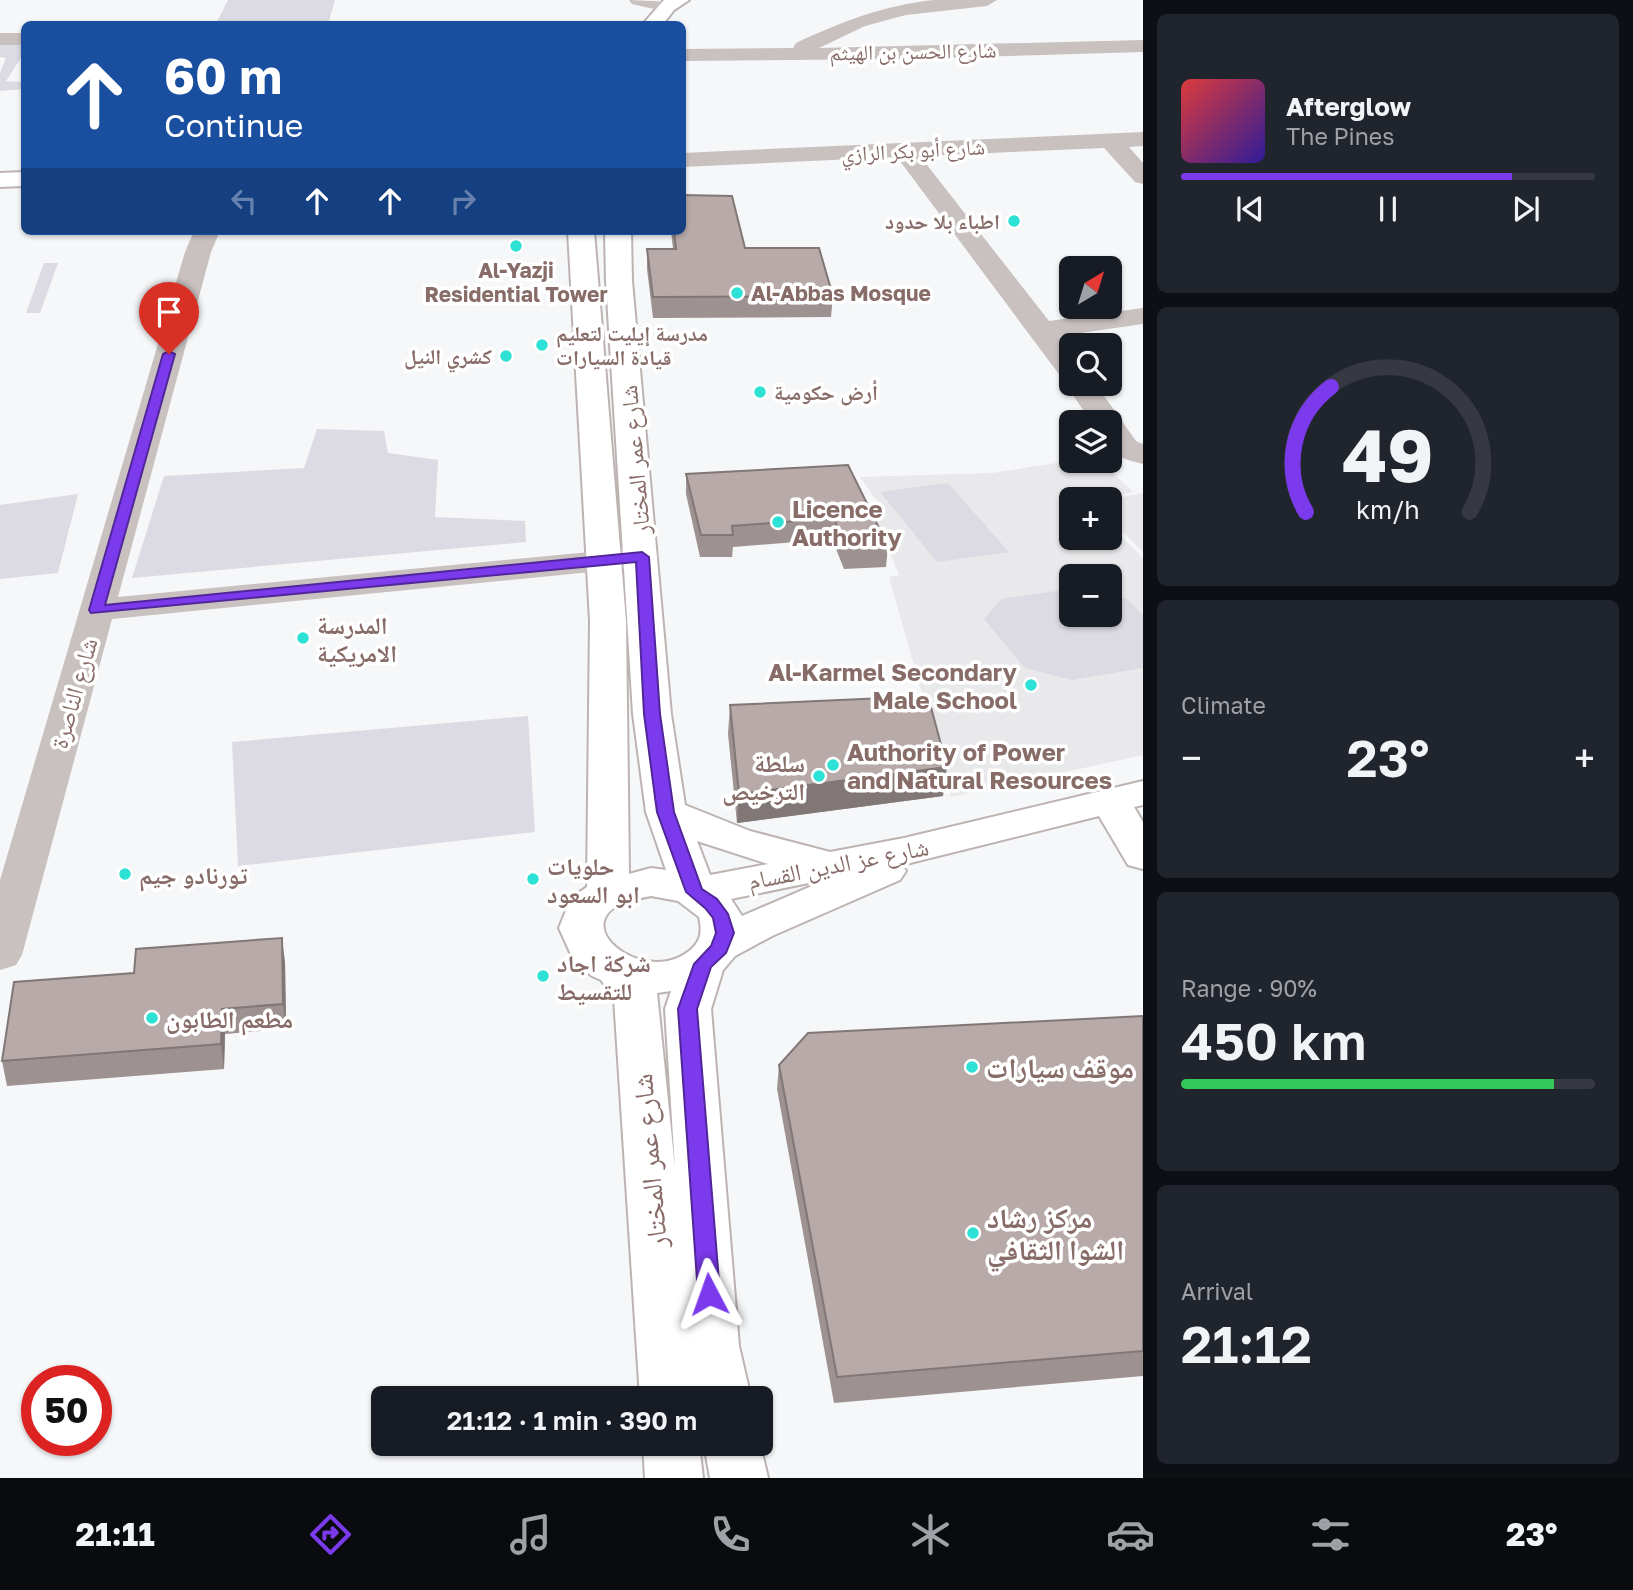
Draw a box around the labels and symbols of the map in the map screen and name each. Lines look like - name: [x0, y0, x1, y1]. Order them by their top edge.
- street label: شارع الحسن بن الهيثم: [829, 37, 997, 67]
- street label: شارع أبو بكر الرازي: [840, 133, 986, 171]
- place label: اطباء بلا حدود: [885, 208, 1000, 234]
- marker: اطباء بلا حدود: [1006, 213, 1022, 229]
- marker: Al-Yazji Residential Tower: [508, 238, 524, 254]
- north arrow: [1059, 256, 1122, 318]
- place label: Al-Yazji Residential Tower: [424, 257, 608, 307]
- place label: Al-Abbas Mosque: [751, 280, 931, 306]
- pin: [139, 282, 199, 354]
- marker: Al-Abbas Mosque: [729, 285, 745, 301]
- place label: مدرسة إيليت لتعليم قيادة السيارات: [556, 320, 708, 370]
- marker: مدرسة إيليت لتعليم قيادة السيارات: [534, 337, 550, 353]
- place label: كشري النيل: [404, 343, 492, 373]
- marker: كشري النيل: [498, 348, 514, 364]
- place label: أرض حكومية: [774, 379, 878, 406]
- street label: شارع عمر المختار: [613, 384, 657, 537]
- marker: أرض حكومية: [752, 384, 768, 400]
- place label: Licence Authority: [792, 494, 902, 551]
- marker: Licence Authority: [770, 514, 786, 530]
- place label: المدرسة الامريكية: [317, 610, 397, 667]
- marker: المدرسة الامريكية: [295, 630, 311, 646]
- street label: شارع الناصرة: [43, 634, 105, 752]
- place label: Al-Karmel Secondary Male School: [768, 657, 1018, 714]
- marker: Al-Karmel Secondary Male School: [1023, 677, 1039, 693]
- place label: Authority of Power and Natural Resources: [847, 737, 1112, 794]
- place label: سلطة الترخيص: [722, 748, 805, 806]
- marker: Authority of Power and Natural Resources: [825, 757, 841, 773]
- marker: سلطة الترخيص: [811, 768, 827, 784]
- street label: شارع عز الدين القسام: [745, 831, 932, 898]
- place label: حلويات ابو السعود: [547, 851, 640, 908]
- place label: تورنادو جيم: [139, 860, 248, 892]
- marker: تورنادو جيم: [117, 866, 133, 882]
- marker: حلويات ابو السعود: [525, 871, 541, 887]
- place label: شركة اجاد للتقسيط: [557, 948, 651, 1005]
- marker: شركة اجاد للتقسيط: [535, 968, 551, 984]
- place label: مطعم الطابون: [166, 1004, 293, 1036]
- marker: مطعم الطابون: [144, 1010, 160, 1026]
- place label: موقف سيارات: [986, 1051, 1134, 1084]
- marker: موقف سيارات: [964, 1059, 980, 1075]
- street label: شارع عمر المختار: [625, 1072, 675, 1251]
- place label: مركز رشاد الشوا الثقافي: [987, 1201, 1124, 1272]
- marker: مركز رشاد الشوا الثقافي: [965, 1225, 981, 1241]
- position arrow: [672, 1257, 746, 1331]
- speed limit sign: 50: [21, 1365, 112, 1456]

